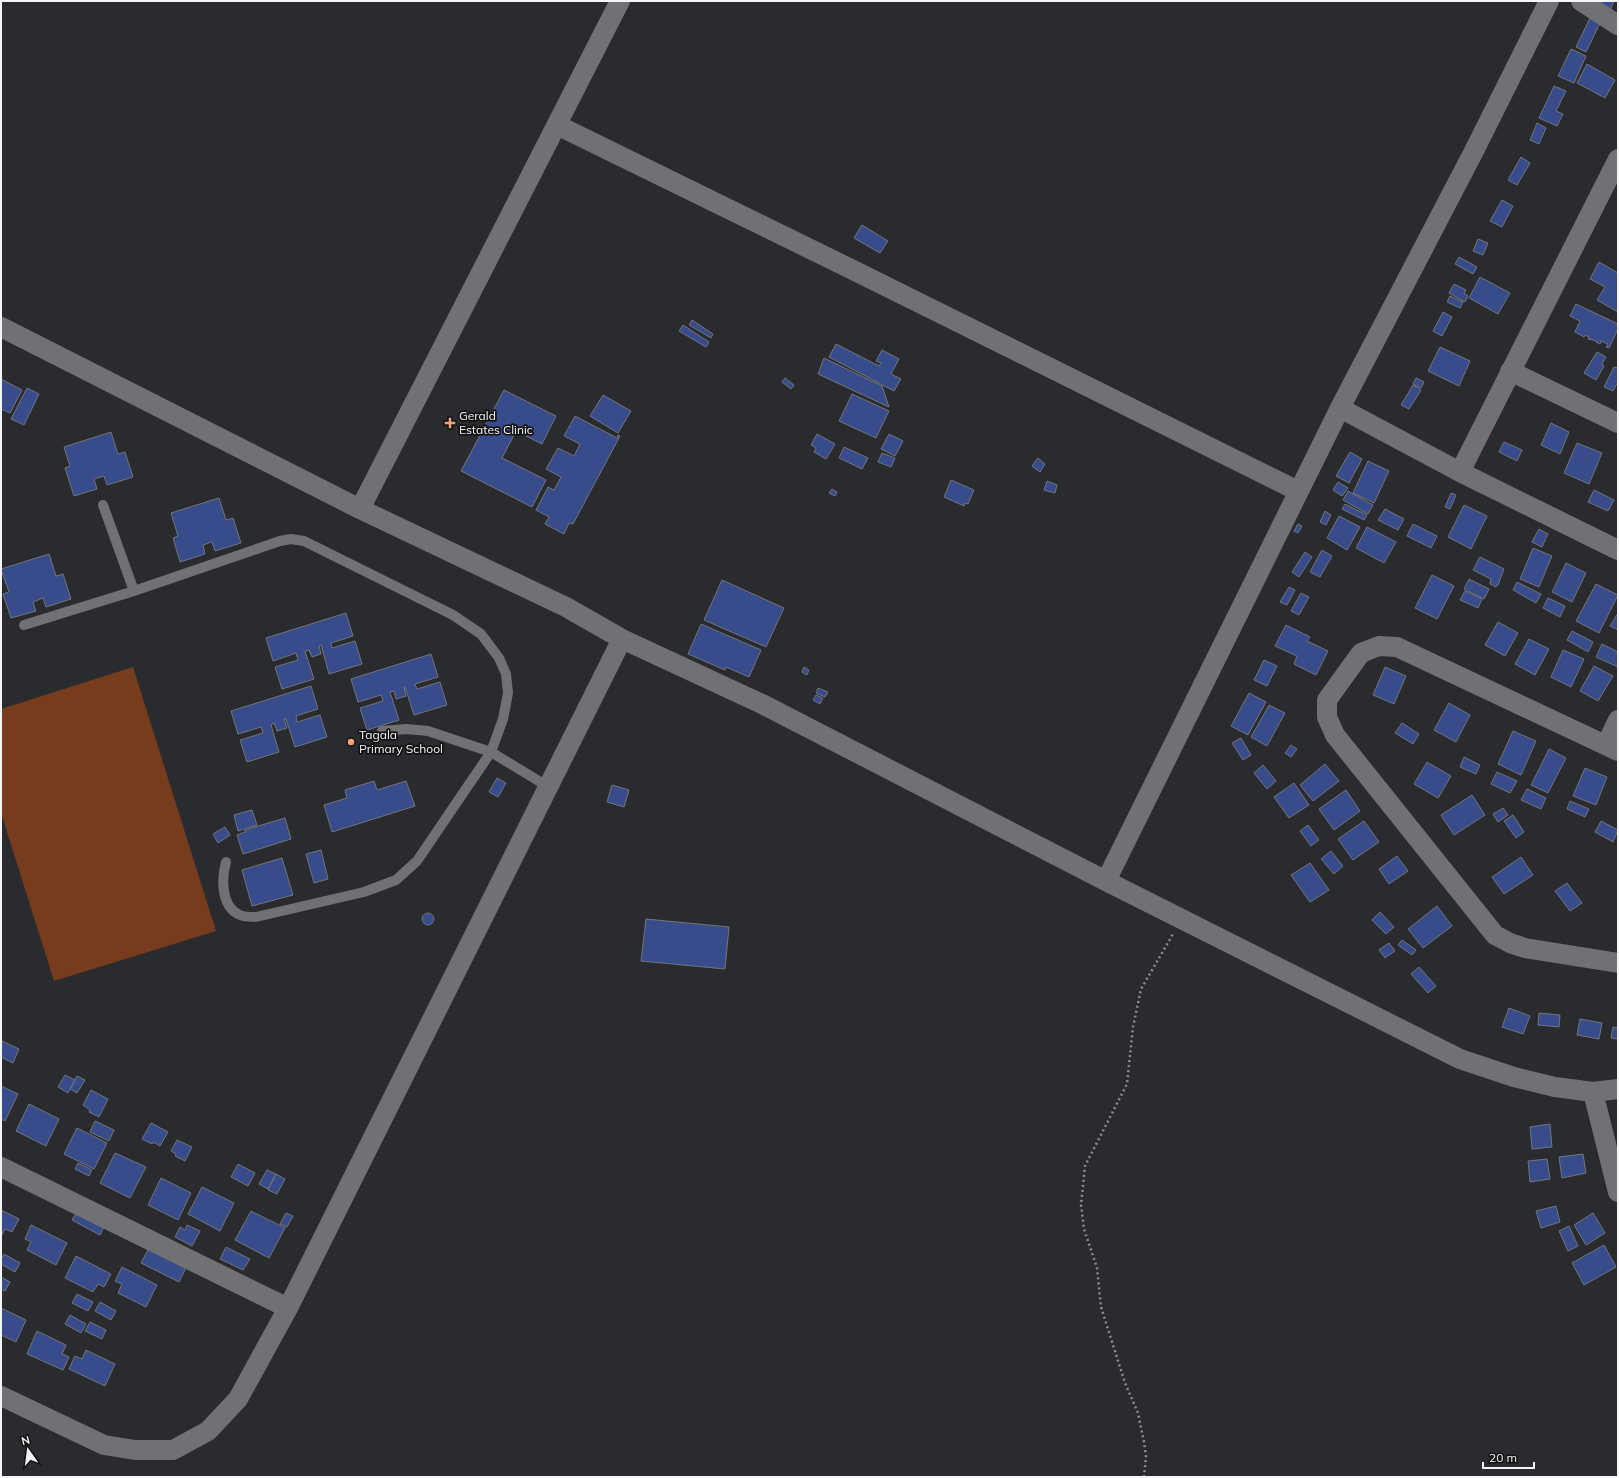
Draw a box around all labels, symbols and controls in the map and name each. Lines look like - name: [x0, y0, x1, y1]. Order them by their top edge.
- place label: Gerald Estates Clinic: [459, 408, 533, 437]
- marker: Gerald Estates Clinic: [444, 417, 456, 429]
- place label: Tagala Primary School: [359, 727, 443, 756]
- marker: Tagala Primary School: [346, 737, 356, 747]
- north arrow: [8, 1430, 48, 1470]
- text: N: [20, 1432, 31, 1448]
- scale bar: [1483, 1444, 1534, 1470]
- text: 20 m: [1489, 1450, 1517, 1465]

